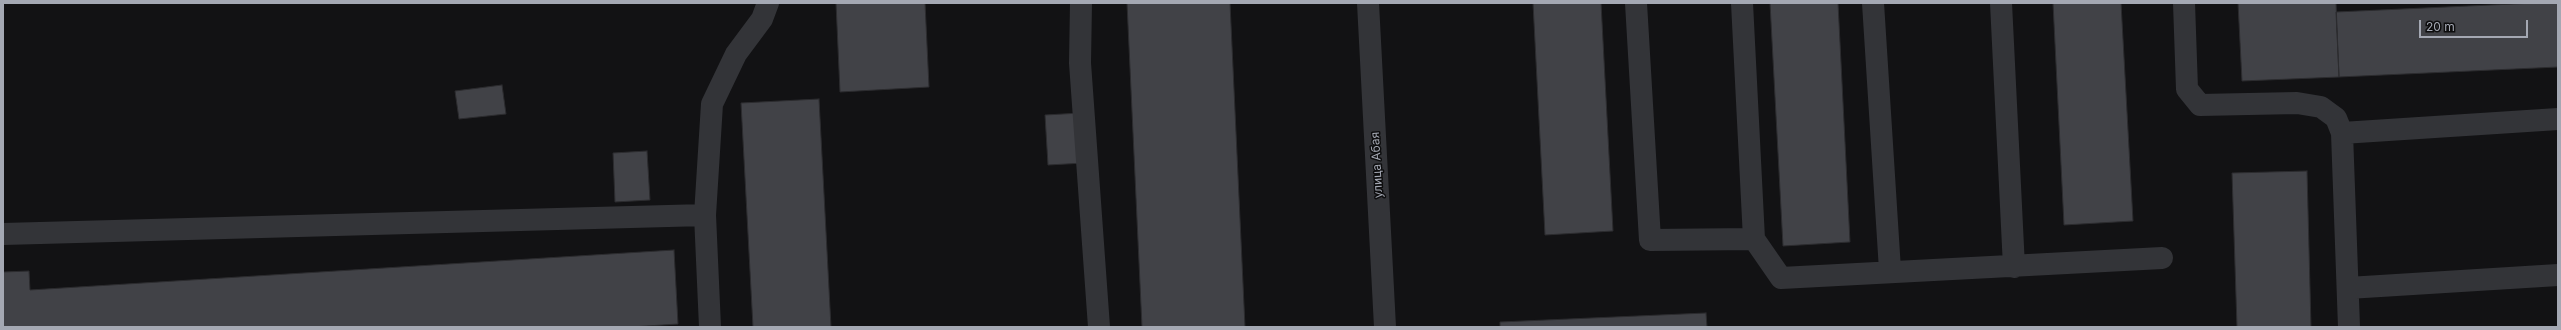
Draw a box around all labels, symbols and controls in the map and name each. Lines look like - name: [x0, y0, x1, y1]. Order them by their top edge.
- scale bar: [2421, 12, 2530, 38]
- text: 20 m: [2426, 19, 2455, 34]
- street label: улица Абая: [1368, 132, 1386, 198]

